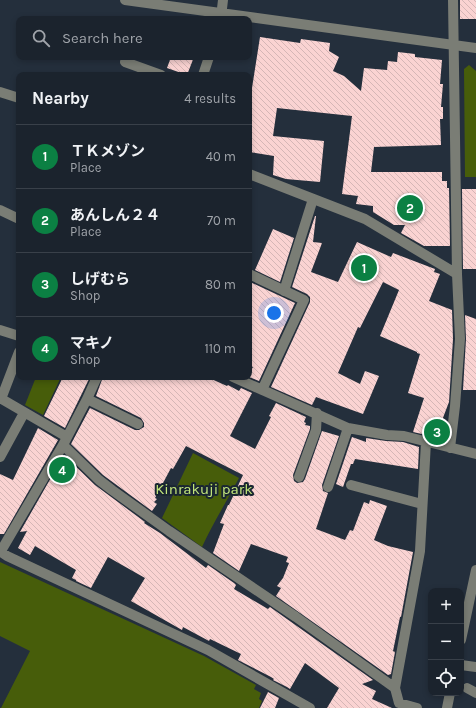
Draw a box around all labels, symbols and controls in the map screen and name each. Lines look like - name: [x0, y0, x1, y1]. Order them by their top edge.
- search box: [16, 16, 252, 60]
- icon: search: [30, 27, 52, 49]
- text: Search here: [62, 29, 143, 47]
- text: Nearby: [32, 88, 89, 108]
- text: 4 results: [184, 91, 236, 106]
- text: ＴＫメゾン: [70, 142, 145, 160]
- text: 1: [43, 149, 47, 164]
- text: 40 m: [206, 149, 236, 164]
- text: Place: [70, 160, 101, 175]
- pin: 2: [397, 193, 423, 223]
- text: あんしん２４: [70, 206, 160, 224]
- text: 2: [41, 213, 49, 228]
- text: 70 m: [207, 213, 236, 228]
- text: Place: [70, 224, 101, 239]
- pin: 1: [351, 253, 377, 283]
- text: しげむら: [70, 270, 130, 288]
- text: 3: [41, 277, 49, 292]
- text: 80 m: [205, 277, 236, 292]
- text: Shop: [70, 288, 100, 303]
- your location: [264, 303, 284, 323]
- text: マキノ: [70, 334, 114, 352]
- text: 4: [41, 341, 49, 356]
- text: 110 m: [204, 341, 236, 356]
- text: Shop: [70, 352, 100, 367]
- pin: 3: [424, 417, 450, 447]
- pin: 4: [49, 455, 75, 485]
- park label: Kinrakuji park: [155, 480, 253, 498]
- map controls: [428, 588, 464, 696]
- button: +: [428, 588, 464, 624]
- button: −: [428, 624, 464, 660]
- button: locate: [428, 660, 464, 696]

